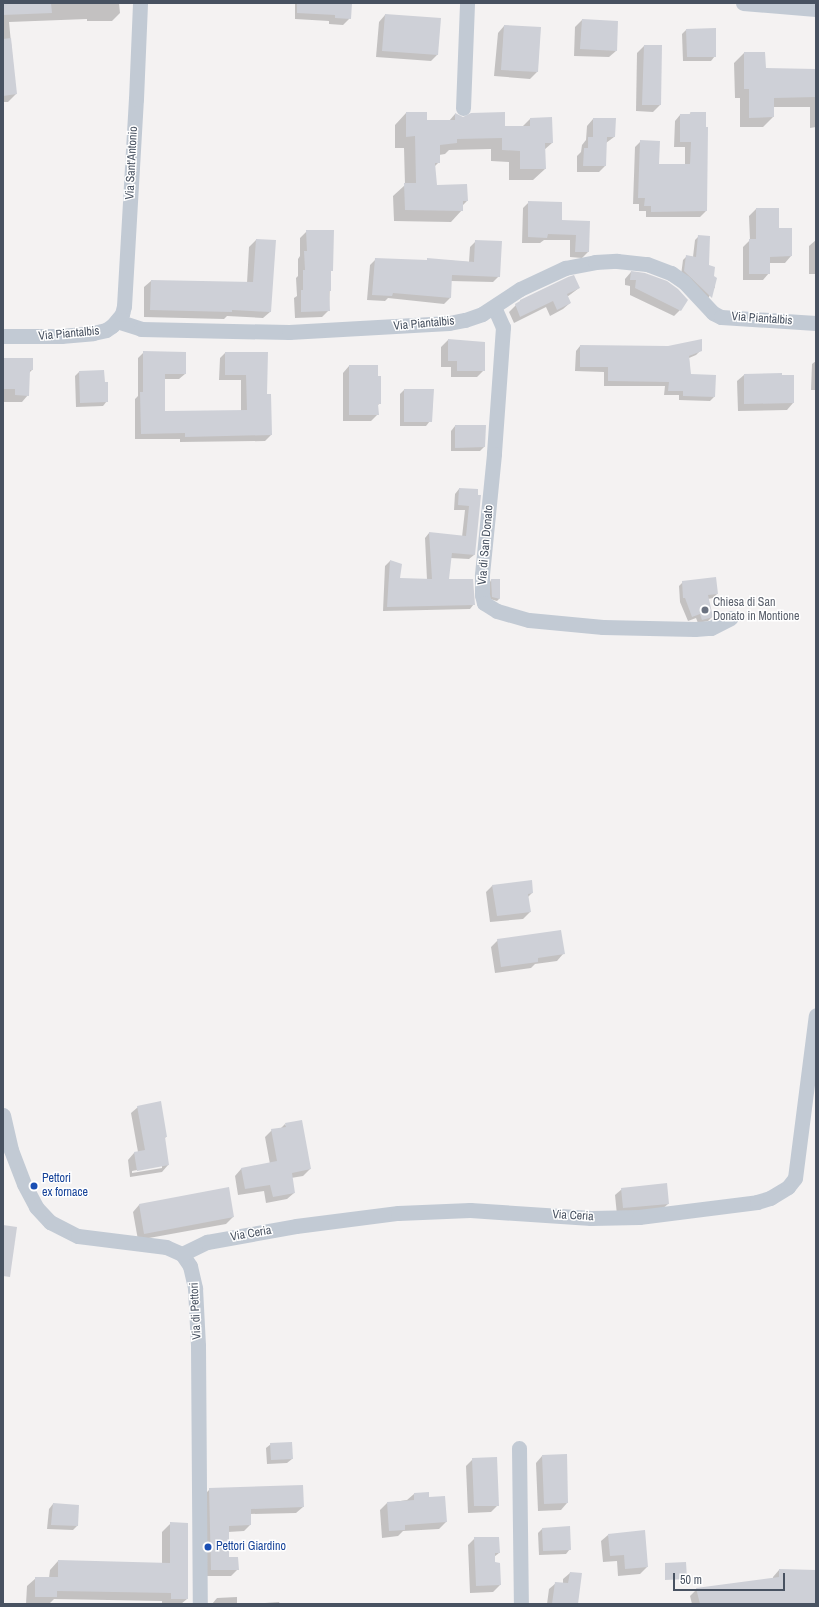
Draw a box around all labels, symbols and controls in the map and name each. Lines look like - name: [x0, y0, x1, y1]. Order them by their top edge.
- street label: Via Sant'Antonio: [123, 126, 141, 200]
- street label: Via Piantalbis: [731, 310, 793, 328]
- street label: Via Piantalbis: [393, 314, 455, 334]
- street label: Via Piantalbis: [38, 324, 100, 344]
- street label: Via di San Donato: [475, 504, 497, 586]
- place label: Chiesa di San Donato in Montione: [713, 596, 799, 624]
- marker: Chiesa di San Donato in Montione: [700, 605, 710, 615]
- place label: Pettori ex fornace: [42, 1172, 88, 1200]
- marker: Pettori ex fornace: [29, 1181, 39, 1191]
- street label: Via Ceria: [552, 1208, 594, 1224]
- street label: Via Ceria: [229, 1223, 273, 1245]
- street label: Via di Pettori: [187, 1282, 205, 1340]
- place label: Pettori Giardino: [216, 1540, 286, 1554]
- marker: Pettori Giardino: [203, 1542, 213, 1552]
- scale bar: [675, 1565, 787, 1591]
- text: 50 m: [680, 1572, 702, 1588]

